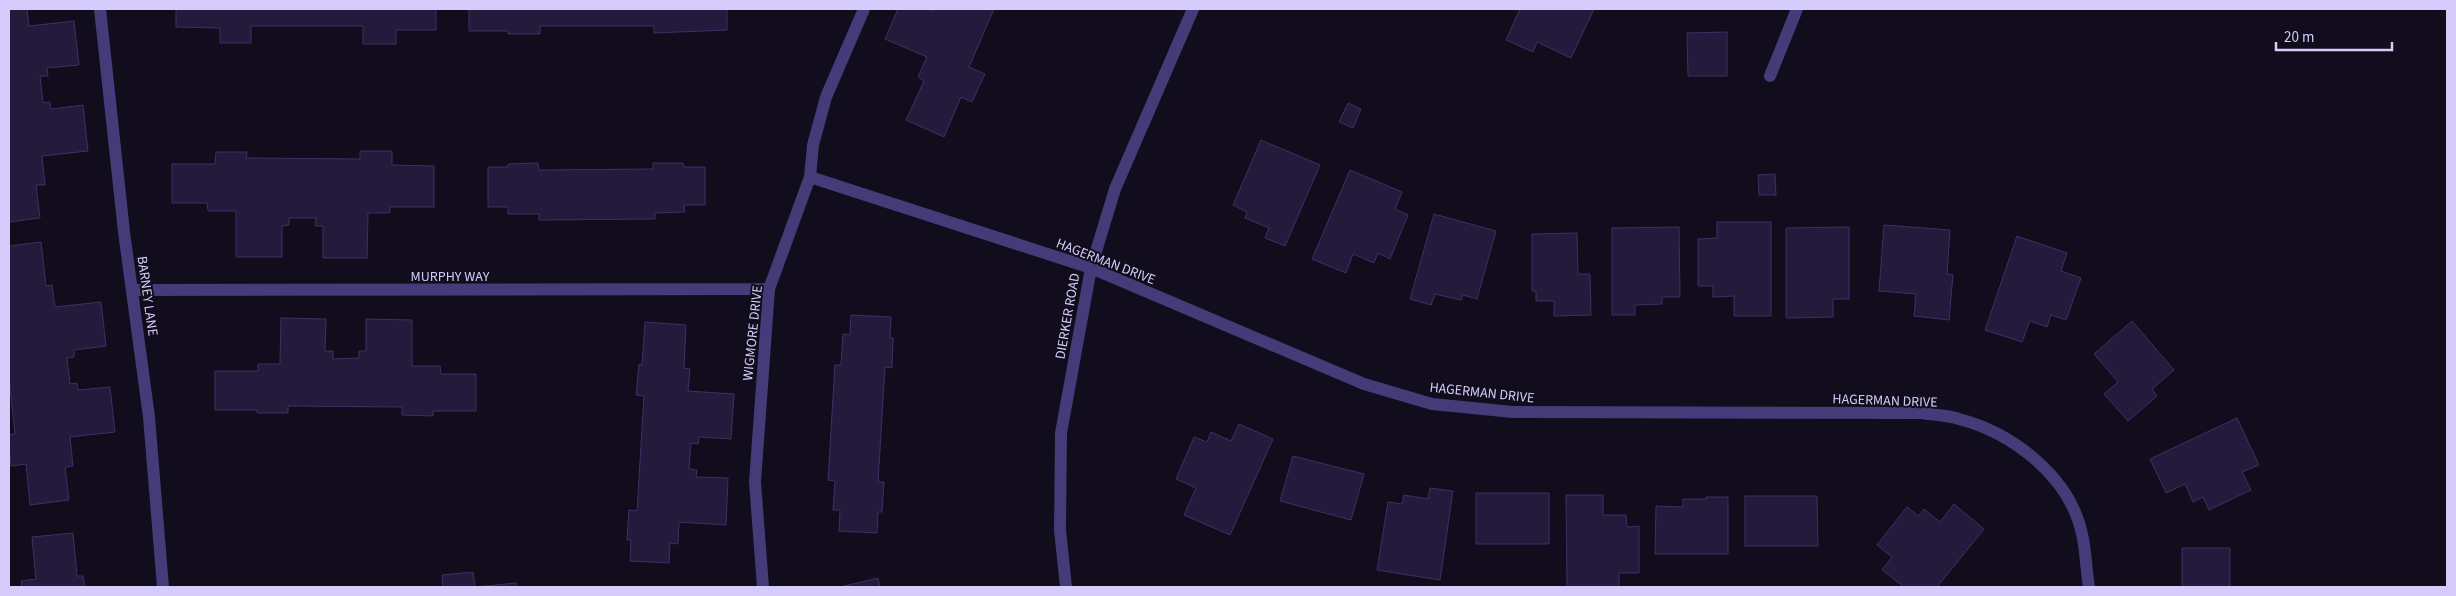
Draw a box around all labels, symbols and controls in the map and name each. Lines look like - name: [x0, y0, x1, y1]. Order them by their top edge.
- scale bar: [2276, 20, 2392, 52]
- text: 20 m: [2284, 27, 2314, 48]
- street label: HAGERMAN DRIVE: [1053, 234, 1158, 290]
- street label: BARNEY LANE: [131, 255, 163, 337]
- street label: MURPHY WAY: [411, 267, 490, 287]
- street label: DIERKER ROAD: [1051, 271, 1085, 361]
- street label: WIGMORE DRIVE: [738, 284, 768, 382]
- street label: HAGERMAN DRIVE: [1429, 378, 1535, 408]
- street label: HAGERMAN DRIVE: [1832, 389, 1938, 413]

